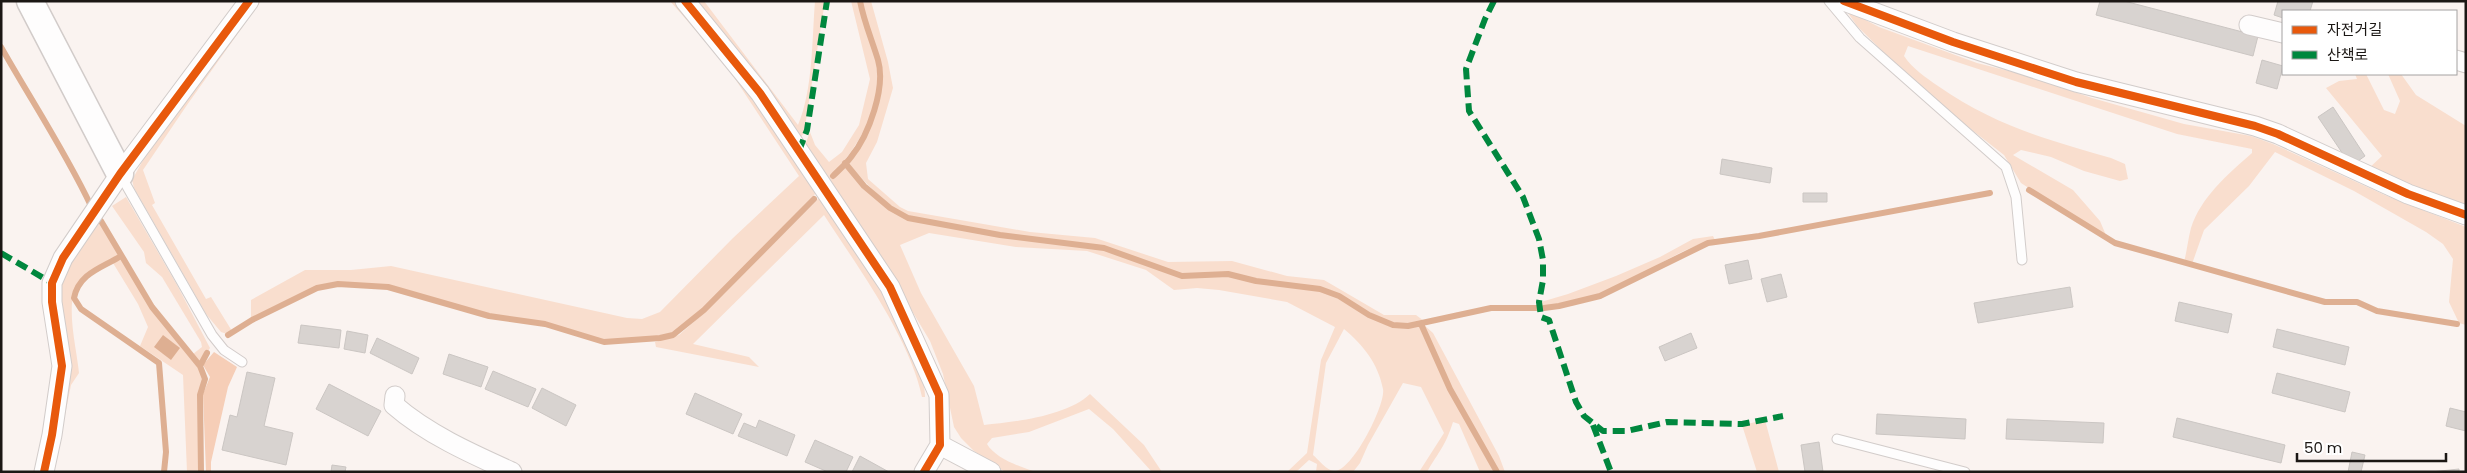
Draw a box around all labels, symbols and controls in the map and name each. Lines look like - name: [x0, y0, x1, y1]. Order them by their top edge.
- legend: [2282, 10, 2457, 75]
- text: 자전거길: [2327, 19, 2382, 40]
- text: 산책로: [2327, 44, 2368, 65]
- scale bar: [2297, 430, 2446, 462]
- text: 50 m: [2304, 437, 2342, 458]

